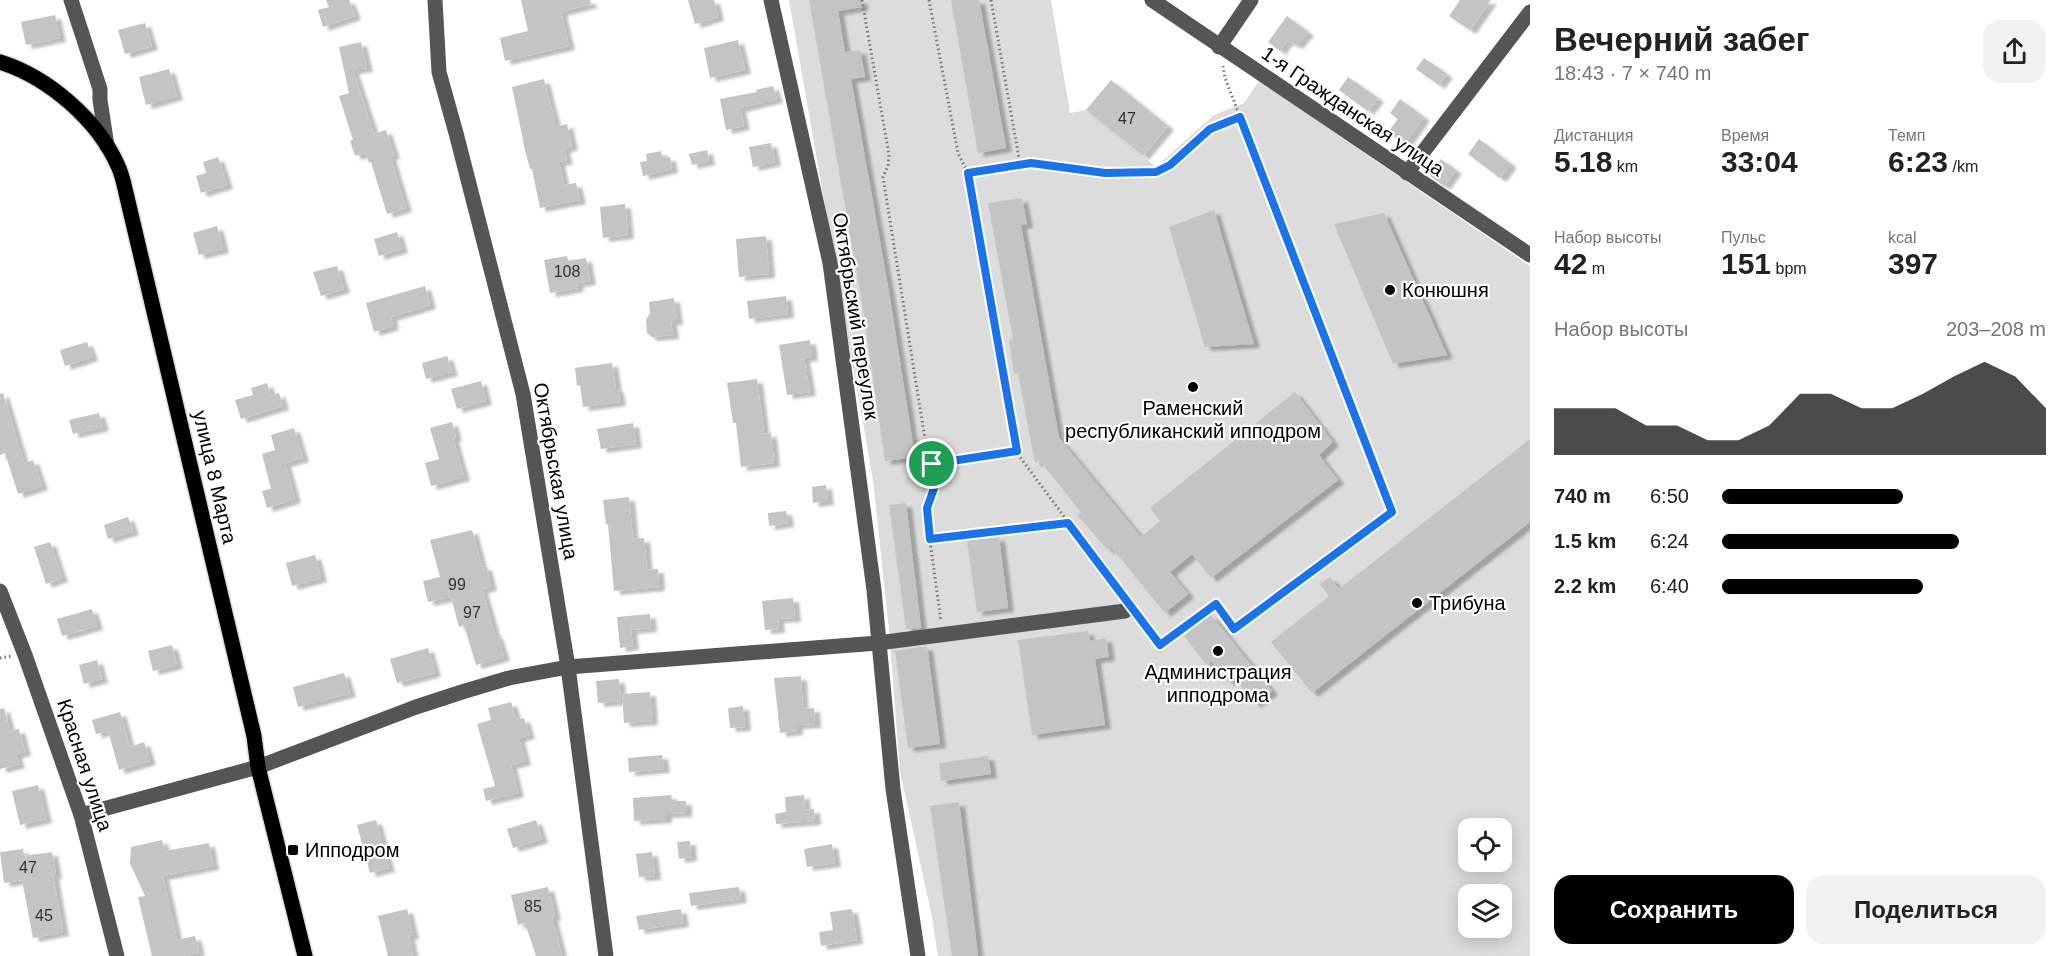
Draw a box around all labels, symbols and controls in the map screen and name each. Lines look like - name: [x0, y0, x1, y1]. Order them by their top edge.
- button: share: [1983, 20, 2046, 83]
- text: Вечерний забег: [1554, 21, 1810, 58]
- street label: 1-я Гражданская улица: [1258, 42, 1449, 181]
- text: 18:43 · 7 × 740 m: [1554, 62, 1711, 84]
- house number: 47: [1118, 110, 1136, 127]
- text: Дистанция: [1554, 127, 1633, 144]
- text: Время: [1721, 127, 1769, 144]
- text: Темп: [1888, 127, 1925, 144]
- text: 5.18: [1554, 145, 1612, 178]
- text: 33:04: [1721, 145, 1798, 178]
- text: 6:23: [1888, 145, 1948, 178]
- text: km: [1612, 158, 1638, 175]
- text: /km: [1948, 158, 1978, 175]
- street label: Октябрьский переулок: [829, 211, 883, 421]
- text: Набор высоты: [1554, 229, 1661, 246]
- text: Пульс: [1721, 229, 1766, 246]
- text: kcal: [1888, 229, 1916, 246]
- text: 42: [1554, 247, 1587, 280]
- text: 151: [1721, 247, 1771, 280]
- text: 397: [1888, 247, 1938, 280]
- text: m: [1587, 260, 1605, 277]
- text: bpm: [1771, 260, 1807, 277]
- house number: 108: [554, 263, 580, 280]
- place label: Конюшня: [1402, 279, 1489, 301]
- marker: Конюшня: [1383, 283, 1397, 297]
- text: Набор высоты: [1554, 318, 1688, 340]
- text: 203–208 m: [1946, 318, 2046, 340]
- marker: Раменский республиканский ипподром: [1186, 380, 1200, 394]
- street label: Октябрьская улица: [530, 381, 583, 562]
- place label: Раменский республиканский ипподром: [1065, 397, 1321, 442]
- street label: улица 8 Марта: [189, 408, 241, 547]
- pin: [906, 438, 957, 489]
- icon: arrive: [915, 447, 948, 480]
- text: 740 m: [1554, 485, 1611, 507]
- text: 6:50: [1650, 485, 1689, 507]
- text: 1.5 km: [1554, 530, 1616, 552]
- text: 6:24: [1650, 530, 1689, 552]
- text: 2.2 km: [1554, 575, 1616, 597]
- text: 6:40: [1650, 575, 1689, 597]
- house number: 99: [448, 576, 466, 593]
- place label: Трибуна: [1429, 592, 1506, 614]
- marker: Трибуна: [1410, 596, 1424, 610]
- house number: 97: [463, 604, 481, 621]
- marker: Администрация ипподрома: [1211, 644, 1225, 658]
- place label: Администрация ипподрома: [1144, 661, 1292, 706]
- street label: Красная улица: [53, 696, 117, 835]
- map controls: [1458, 818, 1512, 938]
- button: locate: [1458, 818, 1512, 872]
- place label: Ипподром: [305, 839, 399, 861]
- marker: Ипподром: [286, 843, 300, 857]
- house number: 47: [19, 859, 37, 876]
- button: Сохранить: [1554, 875, 1794, 944]
- button: Поделиться: [1806, 875, 2046, 944]
- button: layers: [1458, 884, 1512, 938]
- house number: 85: [524, 898, 542, 915]
- house number: 45: [35, 907, 53, 924]

